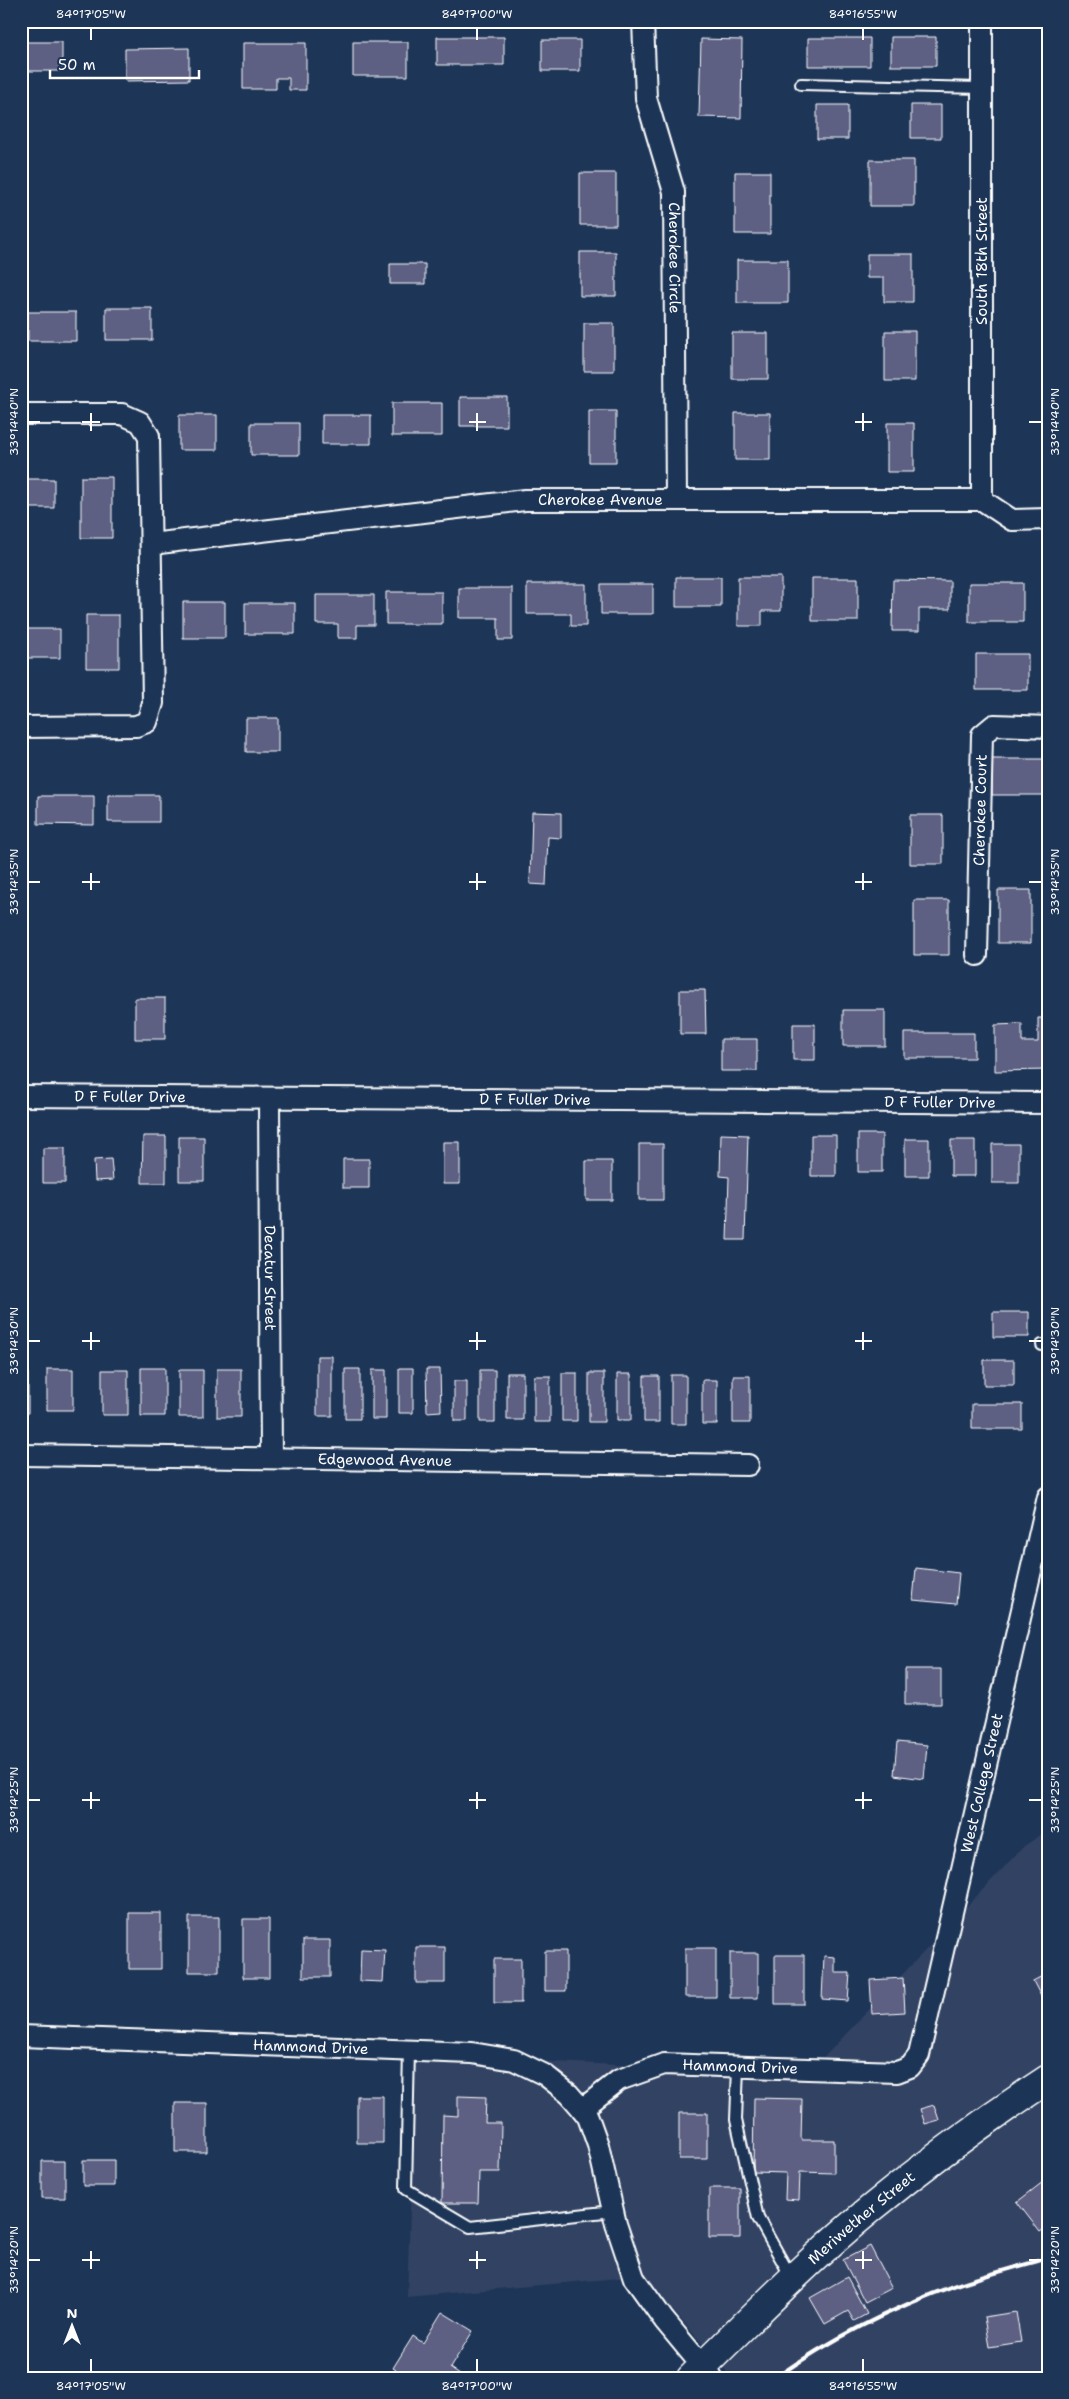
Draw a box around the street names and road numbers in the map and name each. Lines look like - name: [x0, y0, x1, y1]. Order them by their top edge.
- street label: South 18th Street: [972, 197, 992, 325]
- street label: Cherokee Circle: [664, 202, 685, 314]
- street label: Cherokee Avenue: [538, 490, 663, 510]
- street label: Cherokee Court: [969, 754, 992, 866]
- street label: D F Fuller Drive: [74, 1086, 186, 1107]
- street label: D F Fuller Drive: [479, 1089, 591, 1110]
- street label: D F Fuller Drive: [884, 1092, 996, 1113]
- street label: Decatur Street: [260, 1225, 280, 1331]
- street label: Edgewood Avenue: [318, 1449, 452, 1471]
- street label: West College Street: [956, 1711, 1008, 1855]
- street label: Hammond Drive: [253, 2035, 369, 2059]
- street label: Hammond Drive: [682, 2055, 798, 2079]
- street label: Meriwether Street: [804, 2167, 919, 2269]

